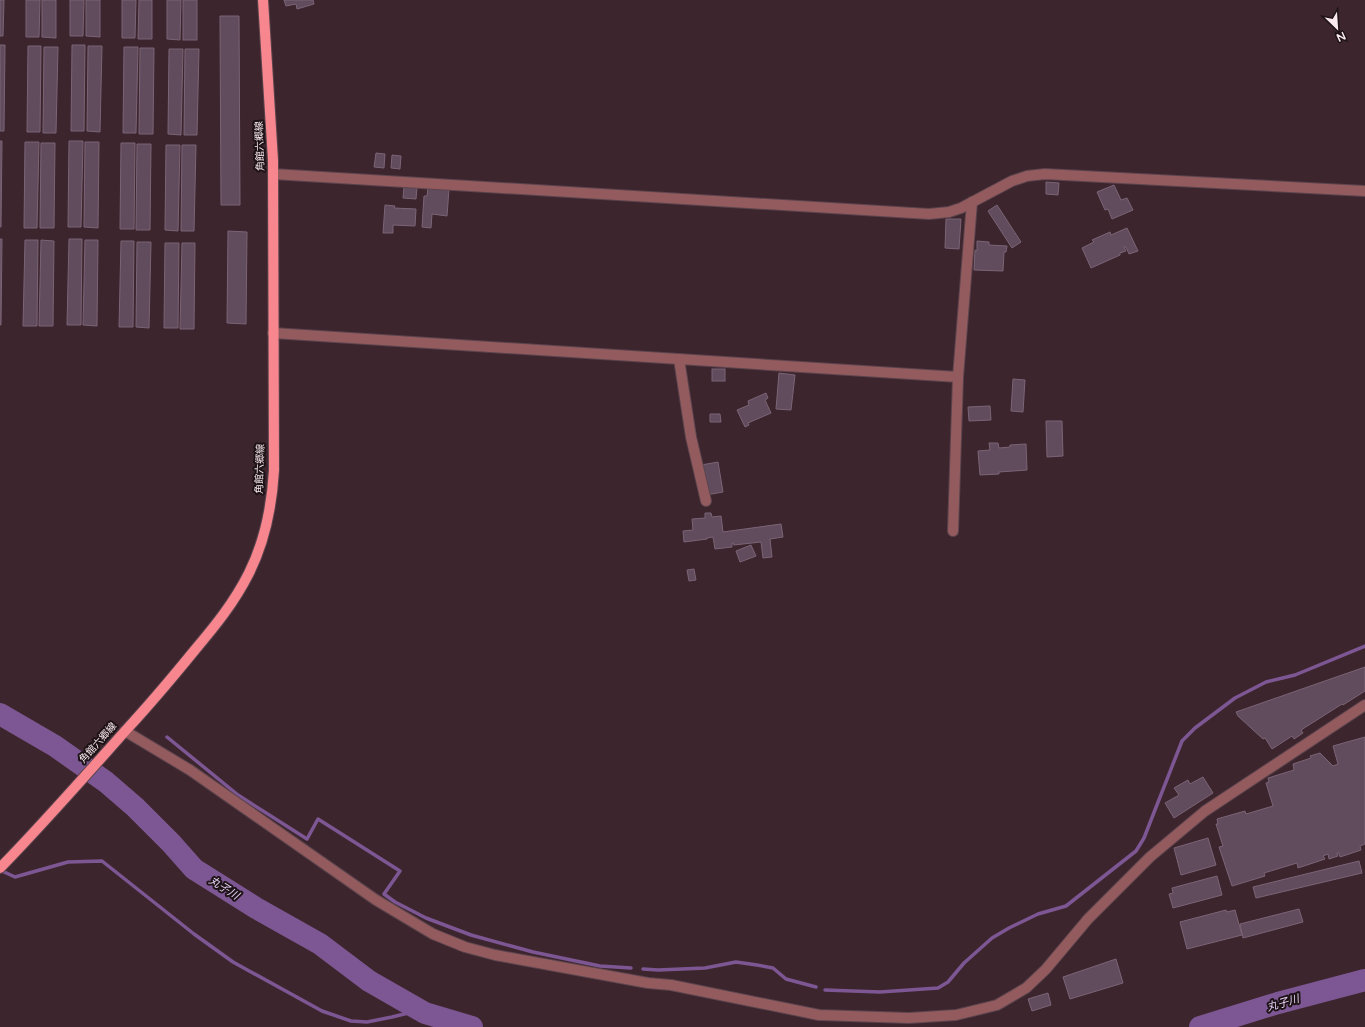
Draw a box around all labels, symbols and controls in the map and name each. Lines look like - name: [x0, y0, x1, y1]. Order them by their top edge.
- north arrow: [1317, 8, 1357, 48]
- text: N: [1334, 29, 1348, 44]
- street label: 角館六郷線: [253, 121, 267, 171]
- street label: 角館六郷線: [253, 444, 267, 494]
- street label: 角館六郷線: [77, 720, 119, 766]
- water label: 丸子川: [207, 874, 242, 903]
- water label: 丸子川: [1265, 992, 1302, 1014]

